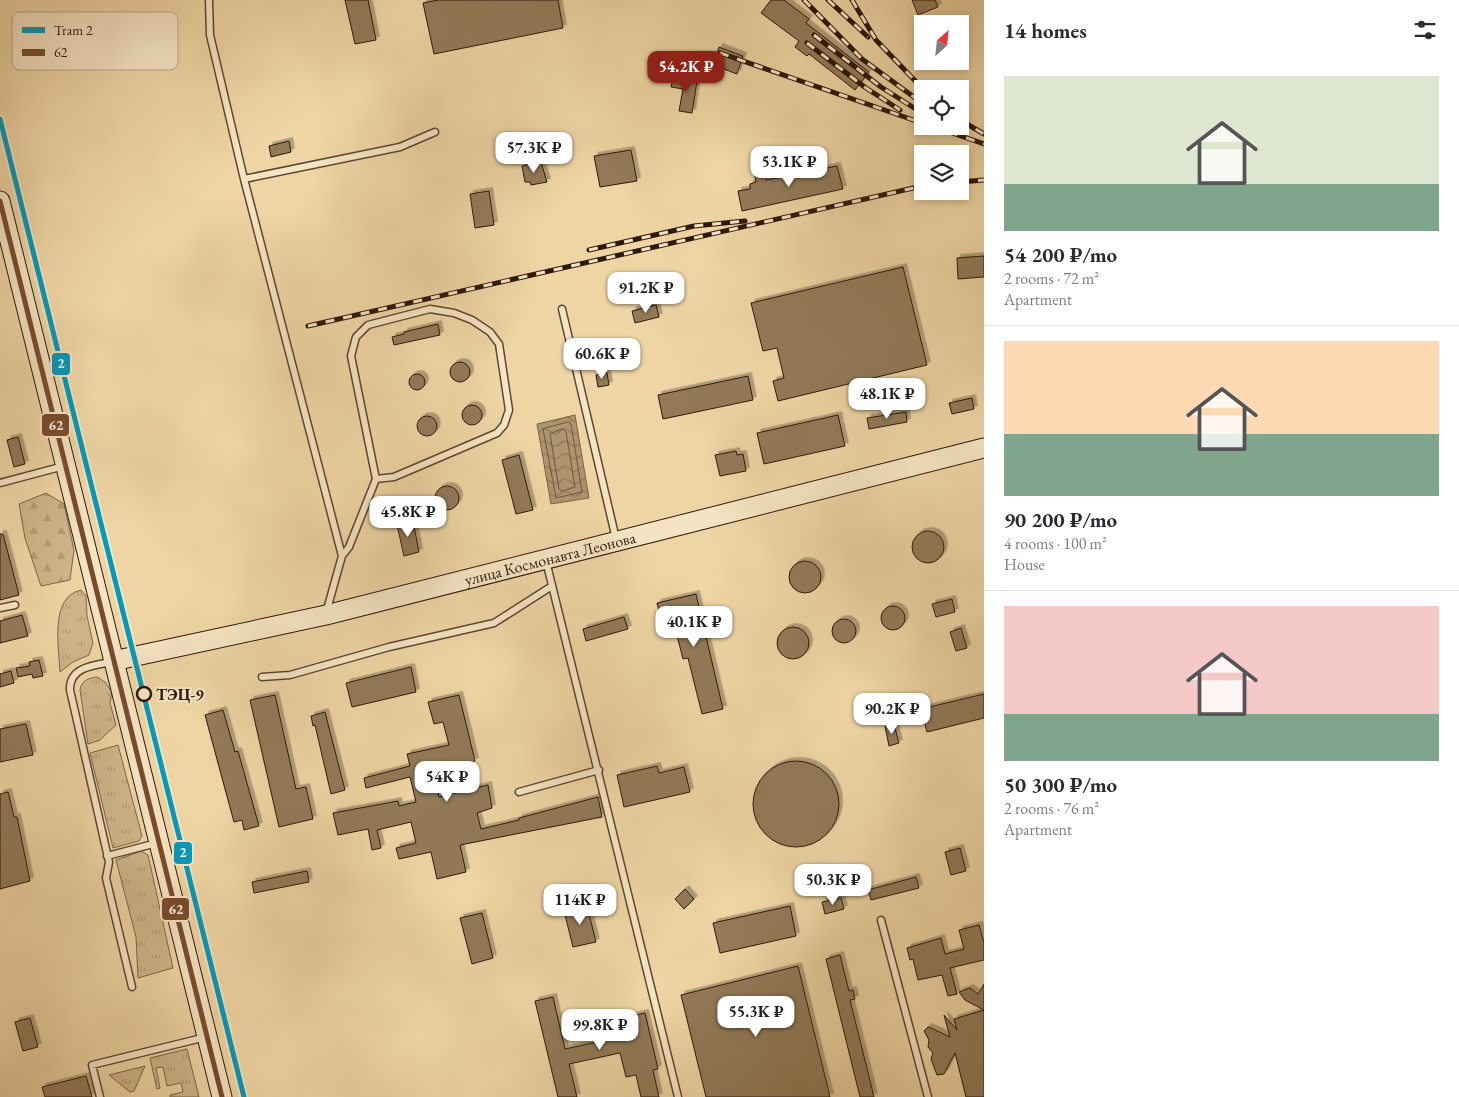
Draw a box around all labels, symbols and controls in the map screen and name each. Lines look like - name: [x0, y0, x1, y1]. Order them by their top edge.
- legend: [12, 12, 178, 70]
- north arrow: [914, 15, 969, 70]
- map controls: [914, 15, 969, 200]
- icon: filters: [1411, 16, 1439, 44]
- text: 14 homes: [1004, 17, 1087, 44]
- text: Tram 2: [54, 21, 93, 39]
- text: 62: [54, 43, 68, 61]
- pin: 54.2K ₽: [640, 51, 732, 93]
- text: 54.2K ₽: [658, 56, 714, 77]
- button: locate: [914, 80, 969, 135]
- icon: home: [1177, 108, 1267, 198]
- pin: 57.3K ₽: [488, 132, 580, 174]
- text: 57.3K ₽: [506, 137, 562, 158]
- button: layers: [914, 145, 969, 200]
- pin: 53.1K ₽: [743, 146, 835, 188]
- text: 53.1K ₽: [761, 151, 817, 172]
- text: 54 200 ₽/mo: [1004, 241, 1117, 268]
- text: 2 rooms · 72 m²: [1004, 268, 1099, 289]
- pin: 91.2K ₽: [600, 272, 692, 314]
- text: 91.2K ₽: [618, 277, 674, 298]
- text: Apartment: [1004, 289, 1072, 310]
- pin: 60.6K ₽: [556, 338, 648, 380]
- text: 60.6K ₽: [574, 343, 630, 364]
- line badge: 2: [51, 352, 71, 376]
- text: 2: [57, 354, 65, 372]
- icon: home: [1177, 374, 1267, 464]
- pin: 48.1K ₽: [841, 378, 933, 420]
- text: 48.1K ₽: [859, 383, 915, 404]
- line badge: 62: [41, 413, 70, 437]
- text: 62: [49, 416, 64, 434]
- pin: 45.8K ₽: [362, 496, 454, 538]
- text: 45.8K ₽: [380, 501, 436, 522]
- text: 90 200 ₽/mo: [1004, 506, 1117, 533]
- street label: улица Космонавта Леонова: [462, 527, 638, 590]
- text: 4 rooms · 100 m²: [1004, 533, 1107, 554]
- text: House: [1004, 554, 1045, 575]
- pin: 40.1K ₽: [648, 606, 740, 648]
- text: 40.1K ₽: [666, 611, 722, 632]
- icon: home: [1177, 639, 1267, 729]
- place label: ТЭЦ-9: [156, 684, 204, 705]
- marker: ТЭЦ-9: [136, 686, 152, 702]
- pin: 90.2K ₽: [846, 692, 938, 735]
- text: 90.2K ₽: [864, 698, 920, 719]
- pin: 54K ₽: [412, 760, 482, 803]
- text: 54K ₽: [426, 766, 468, 787]
- text: 50 300 ₽/mo: [1004, 771, 1117, 798]
- text: 2 rooms · 76 m²: [1004, 798, 1099, 819]
- text: Apartment: [1004, 819, 1072, 840]
- line badge: 2: [173, 841, 193, 865]
- text: 2: [179, 843, 187, 861]
- pin: 50.3K ₽: [787, 864, 879, 906]
- text: 50.3K ₽: [805, 869, 861, 890]
- pin: 114K ₽: [539, 884, 621, 926]
- text: 114K ₽: [554, 889, 606, 910]
- line badge: 62: [161, 897, 190, 921]
- text: 62: [169, 900, 184, 918]
- pin: 55.3K ₽: [710, 996, 802, 1038]
- text: 55.3K ₽: [728, 1001, 784, 1022]
- pin: 99.8K ₽: [554, 1008, 646, 1051]
- text: 99.8K ₽: [572, 1014, 628, 1035]

